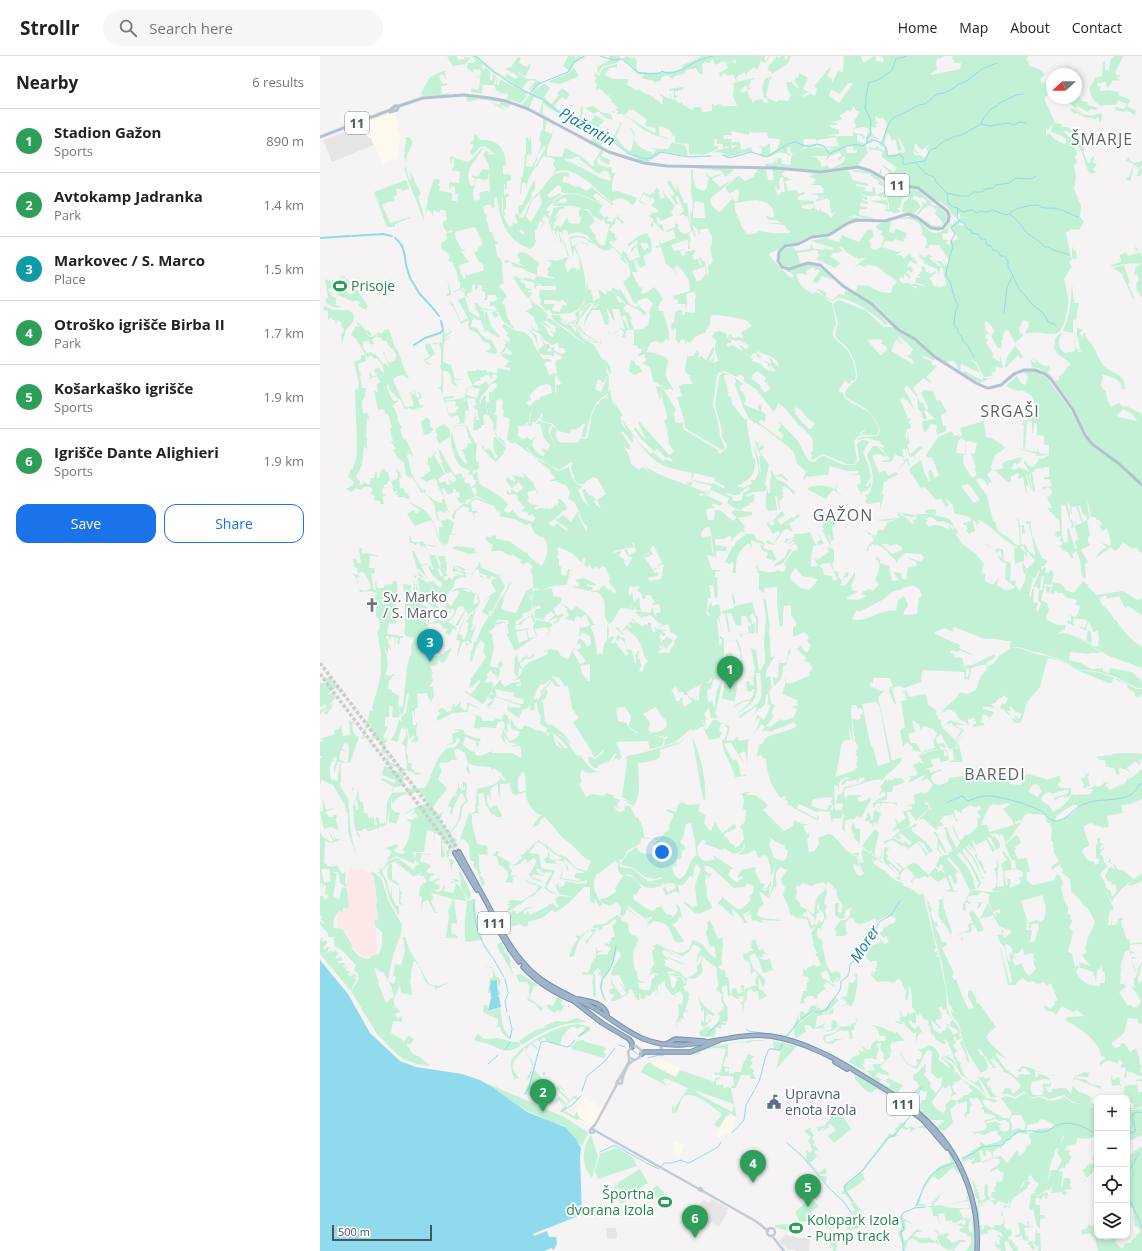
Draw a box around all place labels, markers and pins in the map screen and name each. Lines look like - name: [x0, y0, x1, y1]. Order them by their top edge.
- place label: Prisoje: [351, 276, 395, 295]
- sports icon: Prisoje: [332, 278, 348, 294]
- place label: Sv. Marko / S. Marco: [383, 587, 448, 622]
- church icon: Sv. Marko / S. Marco: [364, 597, 380, 613]
- pin: 3: [417, 629, 443, 662]
- pin: 1: [717, 656, 743, 689]
- pin: 2: [530, 1079, 556, 1112]
- place label: Upravna enota Izola: [785, 1084, 856, 1119]
- public building icon: Upravna enota Izola: [766, 1094, 782, 1110]
- pin: 4: [740, 1150, 766, 1183]
- pin: 5: [795, 1174, 821, 1207]
- place label: Športna dvorana Izola: [566, 1184, 654, 1219]
- sports icon: Športna dvorana Izola: [657, 1194, 673, 1210]
- pin: 6: [682, 1205, 708, 1238]
- place label: Kolopark Izola - Pump track: [807, 1210, 899, 1245]
- sports icon: Kolopark Izola - Pump track: [788, 1220, 804, 1236]

